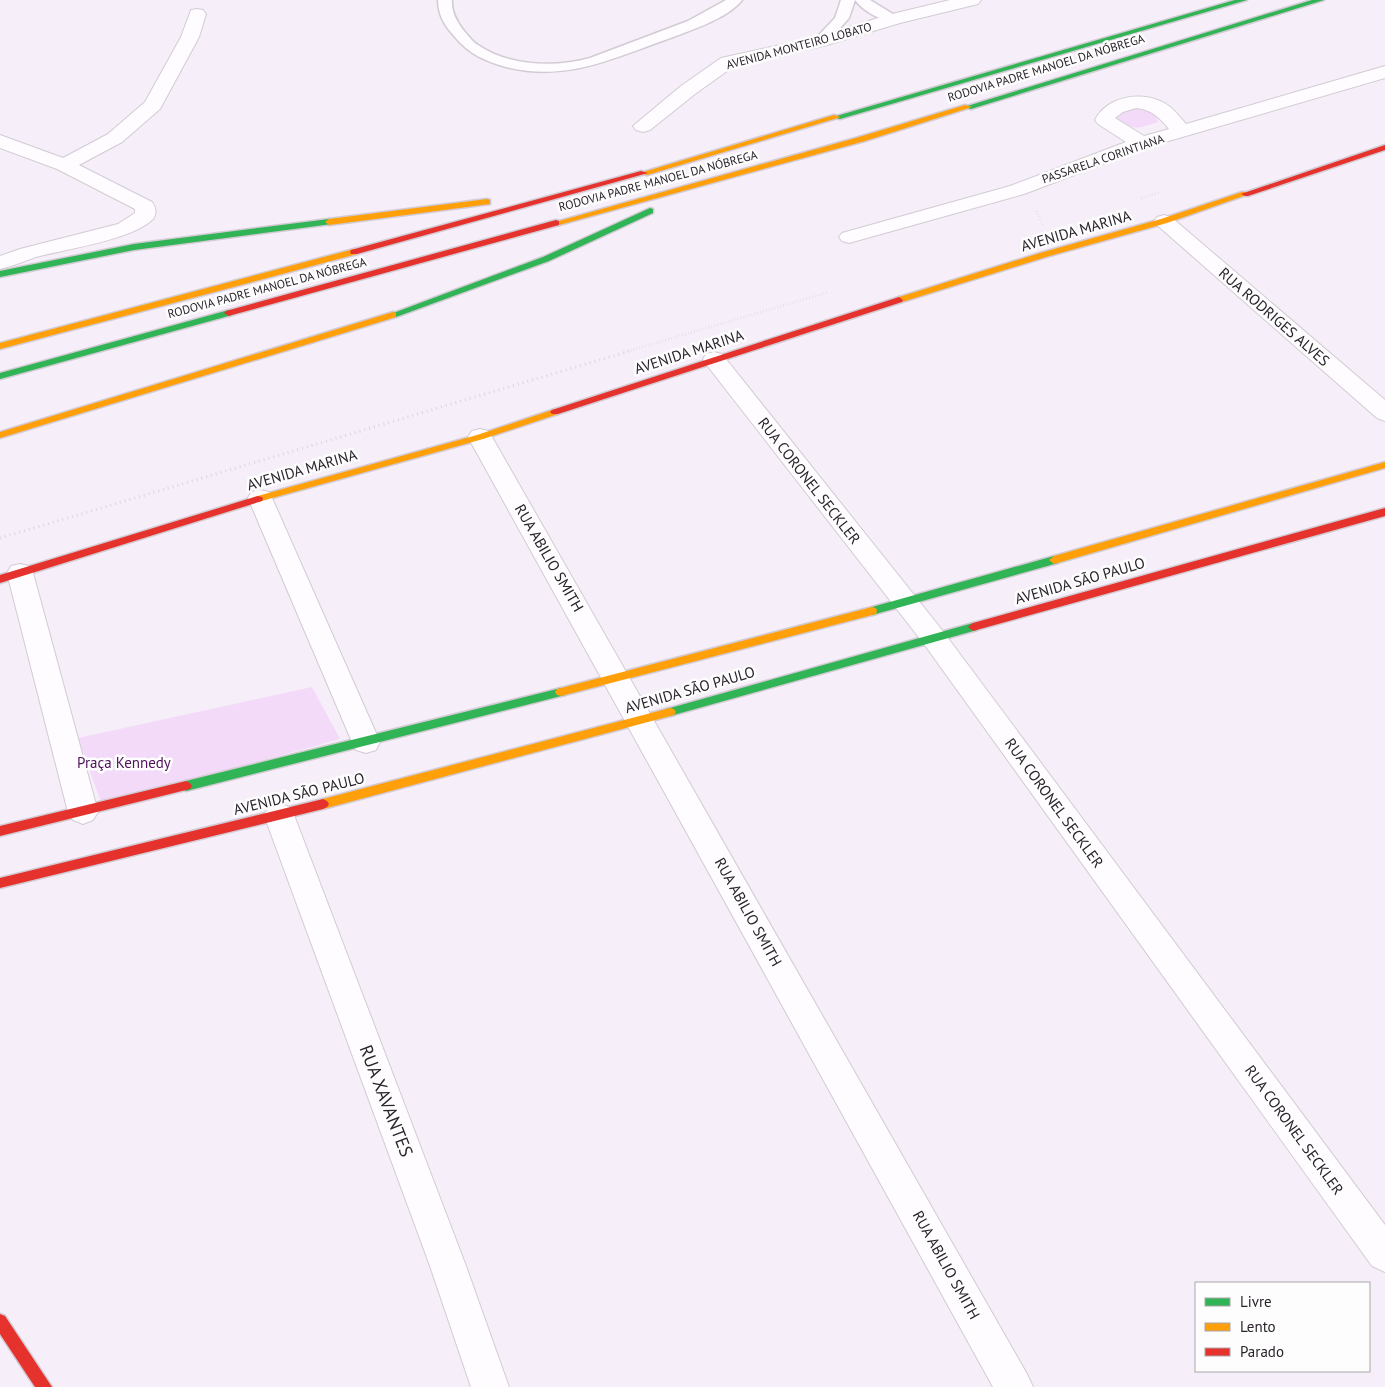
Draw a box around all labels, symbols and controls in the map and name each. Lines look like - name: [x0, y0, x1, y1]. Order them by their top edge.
- street label: AVENIDA MONTEIRO LOBATO: [724, 19, 873, 72]
- street label: RODOVIA PADRE MANOEL DA NÓBREGA: [946, 30, 1146, 105]
- street label: PASSARELA CORINTIANA: [1040, 131, 1166, 186]
- street label: RODOVIA PADRE MANOEL DA NÓBREGA: [557, 147, 759, 214]
- street label: AVENIDA MARINA: [1019, 206, 1133, 255]
- street label: RODOVIA PADRE MANOEL DA NÓBREGA: [166, 254, 368, 321]
- street label: RUA RODRIGES ALVES: [1215, 263, 1334, 370]
- street label: AVENIDA MARINA: [632, 325, 746, 378]
- street label: RUA CORONEL SECKLER: [754, 414, 865, 548]
- street label: AVENIDA MARINA: [245, 445, 359, 494]
- street label: RUA ABILIO SMITH: [511, 500, 588, 615]
- street label: AVENIDA SÃO PAULO: [1013, 553, 1147, 608]
- street label: AVENIDA SÃO PAULO: [623, 662, 757, 717]
- street label: RUA CORONEL SECKLER: [1001, 734, 1108, 871]
- park label: Praça Kennedy: [77, 753, 171, 772]
- street label: AVENIDA SÃO PAULO: [231, 768, 366, 819]
- street label: RUA ABILIO SMITH: [711, 854, 786, 969]
- street label: RUA XAVANTES: [355, 1042, 418, 1160]
- street label: RUA CORONEL SECKLER: [1241, 1061, 1348, 1198]
- street label: RUA ABILIO SMITH: [909, 1207, 984, 1322]
- legend: [1195, 1282, 1370, 1372]
- text: Livre: [1240, 1292, 1272, 1311]
- text: Lento: [1240, 1317, 1276, 1336]
- text: Parado: [1240, 1342, 1284, 1361]

